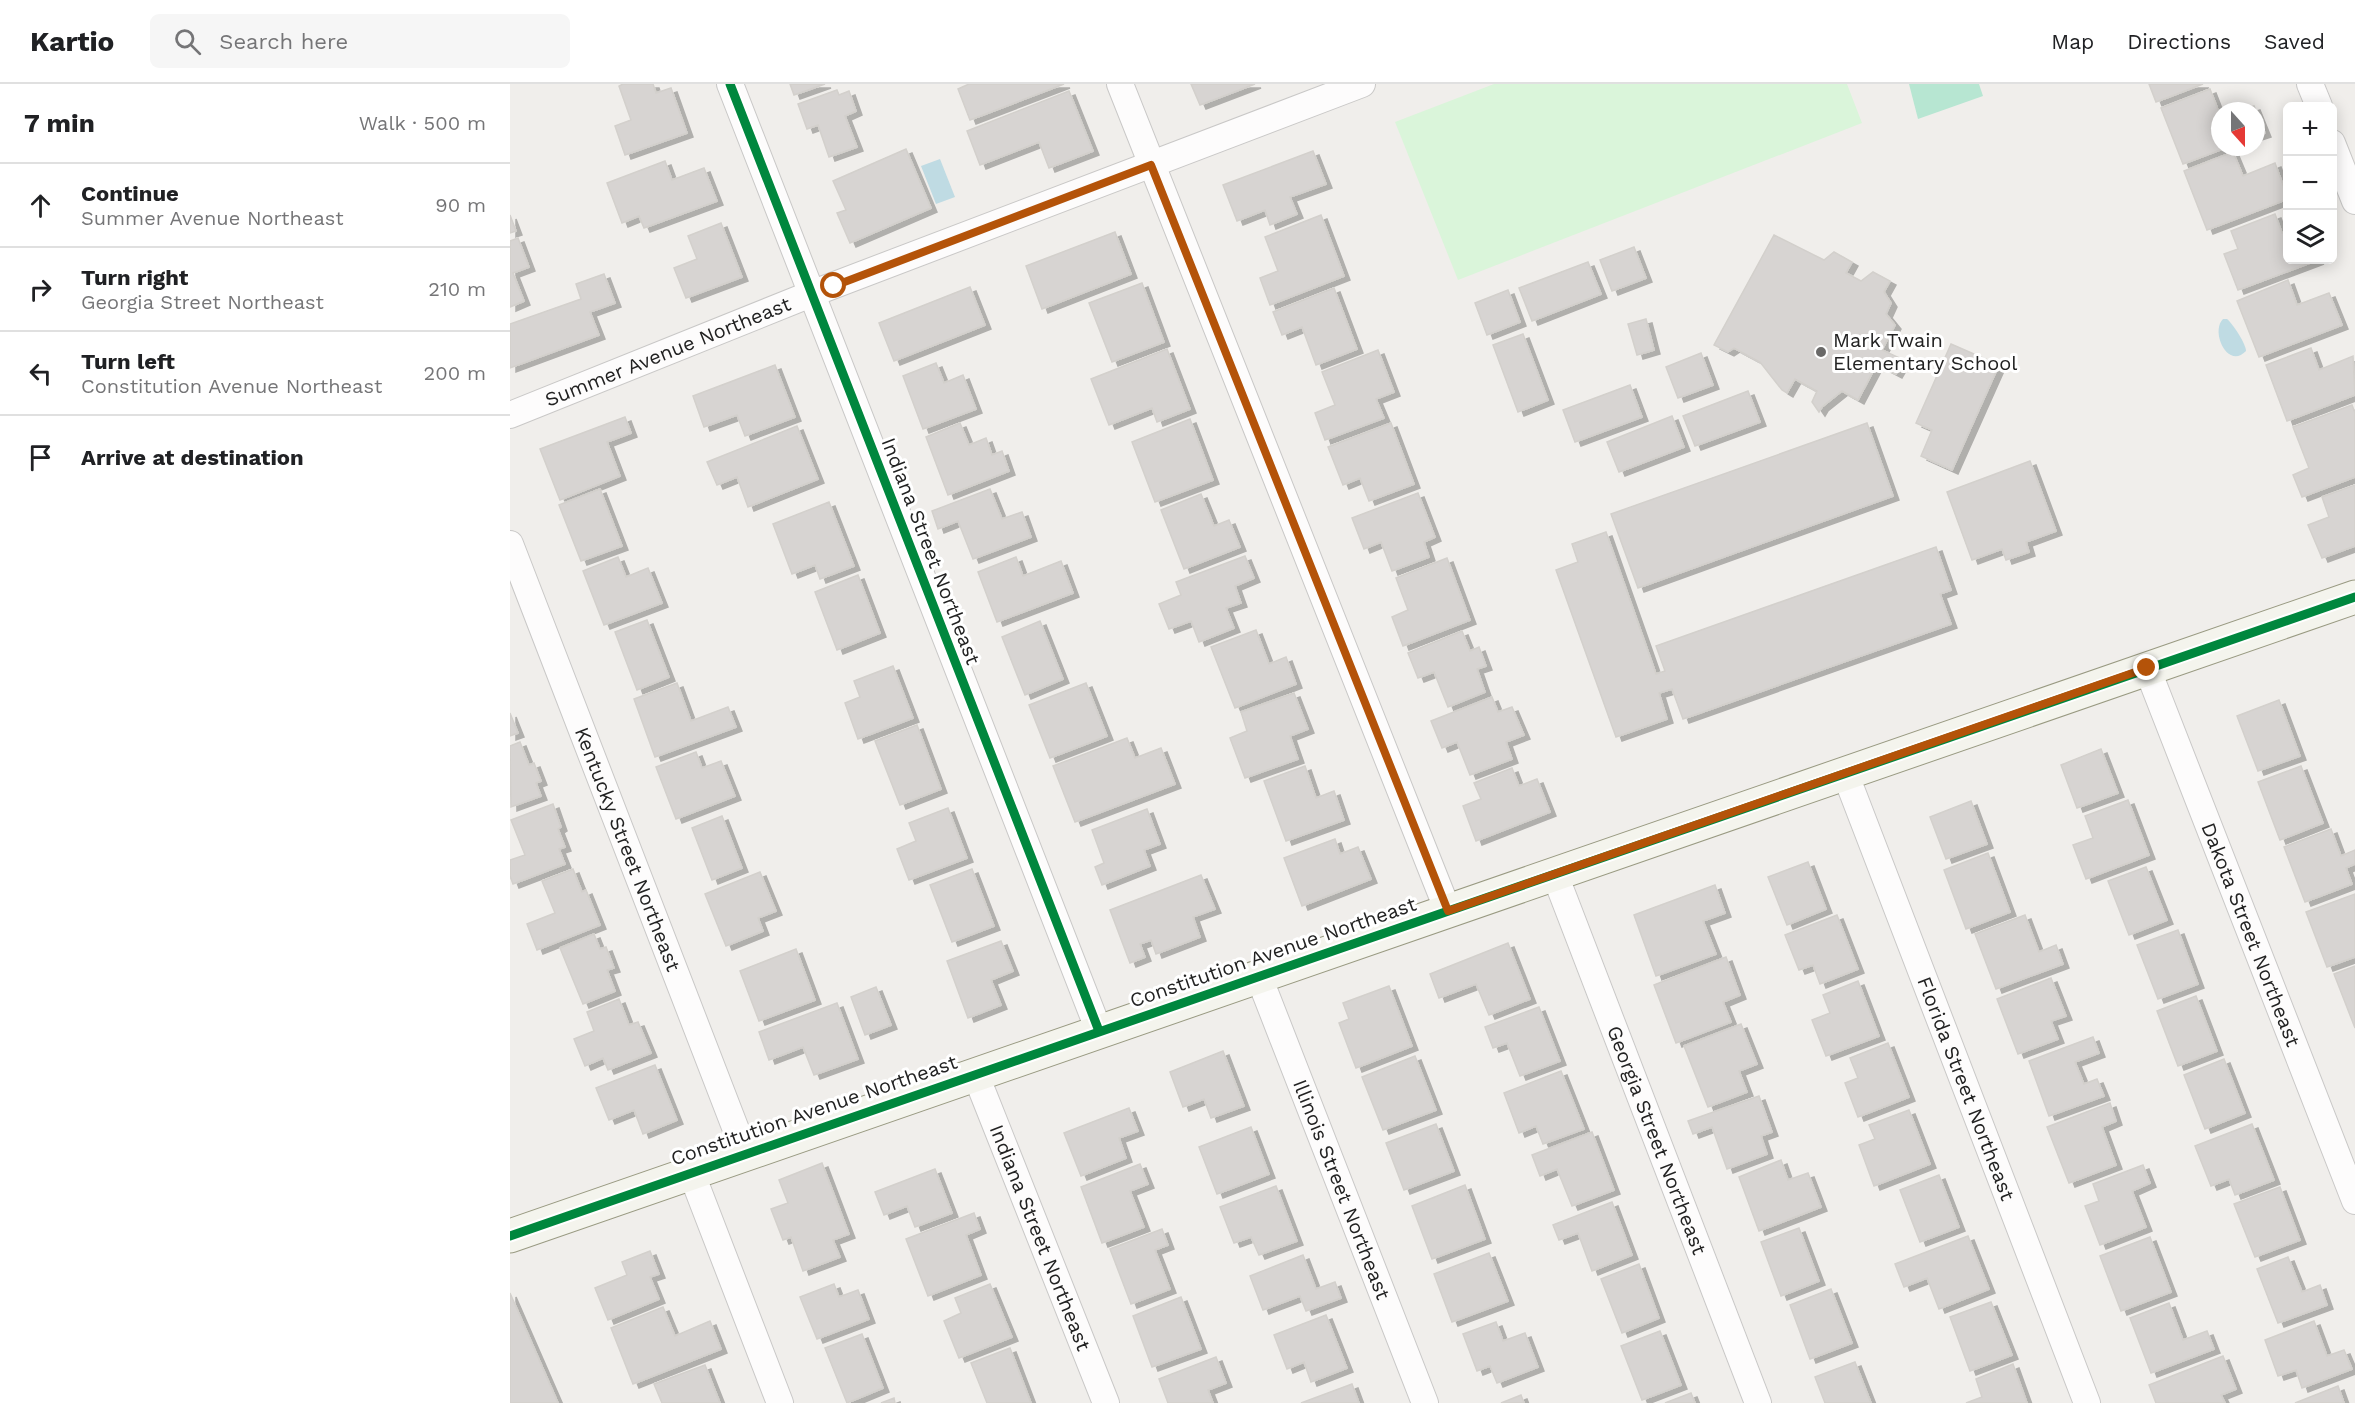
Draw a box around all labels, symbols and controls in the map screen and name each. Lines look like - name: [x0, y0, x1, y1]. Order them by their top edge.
- search box: [150, 14, 570, 68]
- text: Kartio: [30, 25, 114, 58]
- icon: search: [171, 25, 204, 58]
- text: Search here: [219, 29, 348, 54]
- text: Map: [2051, 29, 2094, 54]
- text: Directions: [2127, 29, 2231, 54]
- text: Saved: [2264, 29, 2325, 54]
- north arrow: [2211, 102, 2265, 156]
- map controls: [2283, 102, 2337, 264]
- button: +: [2283, 102, 2337, 156]
- text: 7 min: [24, 108, 95, 138]
- text: Walk · 500 m: [359, 111, 486, 135]
- button: −: [2283, 156, 2337, 210]
- text: Continue: [81, 181, 179, 206]
- icon: ahead: [24, 189, 57, 222]
- text: 90 m: [435, 193, 486, 217]
- text: Summer Avenue Northeast: [81, 206, 344, 230]
- button: layers: [2283, 210, 2337, 264]
- text: Turn right: [81, 265, 188, 290]
- route start: [820, 272, 846, 298]
- icon: right: [24, 273, 57, 306]
- text: 210 m: [428, 277, 486, 301]
- text: Georgia Street Northeast: [81, 290, 324, 314]
- street label: Summer Avenue Northeast: [541, 291, 795, 412]
- place label: Mark Twain Elementary School: [1833, 328, 2017, 375]
- marker: Mark Twain Elementary School: [1814, 345, 1828, 359]
- text: Turn left: [81, 349, 175, 374]
- icon: left: [24, 357, 57, 390]
- text: 200 m: [424, 361, 486, 385]
- text: Constitution Avenue Northeast: [81, 374, 382, 398]
- street label: Indiana Street Northeast: [877, 434, 986, 668]
- icon: arrive: [24, 441, 57, 474]
- text: Arrive at destination: [81, 445, 304, 470]
- route end: [2133, 654, 2159, 680]
- street label: Kentucky Street Northeast: [570, 724, 686, 975]
- street label: Dakota Street Northeast: [2196, 819, 2306, 1050]
- street label: Constitution Avenue Northeast: [1127, 891, 1420, 1012]
- street label: Florida Street Northeast: [1912, 973, 2020, 1204]
- street label: Georgia Street Northeast: [1602, 1022, 1712, 1258]
- street label: Constitution Avenue Northeast: [668, 1049, 961, 1170]
- street label: Illinois Street Northeast: [1288, 1076, 1396, 1303]
- street label: Indiana Street Northeast: [985, 1121, 1096, 1355]

